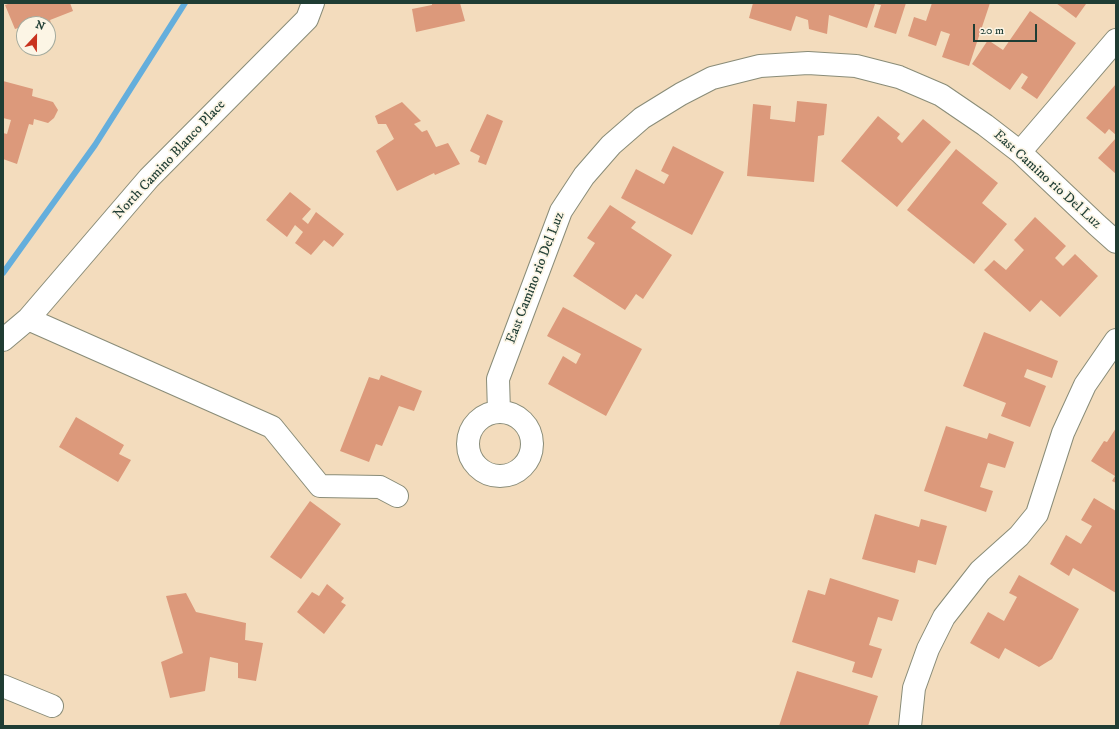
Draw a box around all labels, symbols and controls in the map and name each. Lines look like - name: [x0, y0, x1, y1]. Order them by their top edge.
- north arrow: [16, 16, 56, 56]
- scale bar: [975, 16, 1039, 42]
- text: N: [33, 18, 47, 34]
- text: 20 m: [980, 23, 1004, 38]
- street label: North Camino Blanco Place: [110, 97, 230, 223]
- street label: East Camino rio Del Luz: [990, 127, 1104, 233]
- street label: East Camino rio Del Luz: [503, 210, 569, 346]

